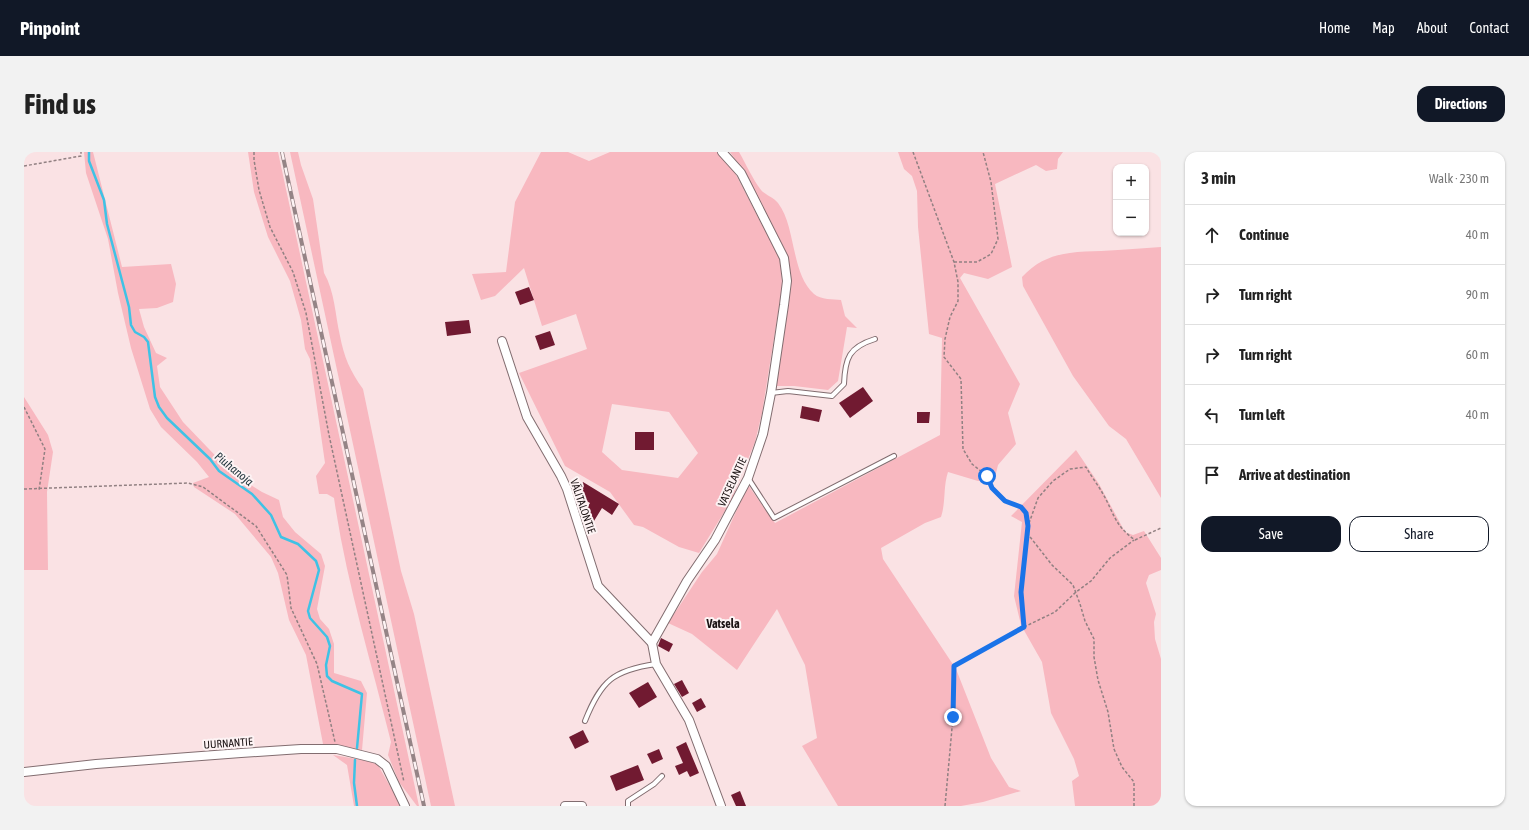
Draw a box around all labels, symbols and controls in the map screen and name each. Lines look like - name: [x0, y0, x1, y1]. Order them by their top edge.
- text: Pinpoint: [20, 17, 80, 39]
- text: Home: [1319, 20, 1350, 36]
- text: Map: [1372, 20, 1395, 36]
- text: About: [1417, 20, 1448, 36]
- text: Contact: [1470, 20, 1509, 36]
- button: Directions: [1417, 86, 1505, 122]
- text: Find us: [24, 88, 96, 120]
- map controls: [1113, 164, 1149, 236]
- button: +: [1113, 164, 1149, 200]
- text: 3 min: [1201, 168, 1236, 188]
- text: Walk · 230 m: [1429, 171, 1489, 186]
- button: −: [1113, 200, 1149, 236]
- icon: ahead: [1201, 224, 1223, 246]
- text: Continue: [1239, 226, 1289, 243]
- text: 40 m: [1466, 227, 1489, 242]
- icon: right: [1201, 284, 1223, 306]
- text: Turn right: [1239, 286, 1292, 303]
- text: 90 m: [1466, 287, 1489, 302]
- icon: right: [1201, 344, 1223, 366]
- text: Turn right: [1239, 346, 1292, 363]
- text: 60 m: [1466, 347, 1489, 362]
- icon: left: [1201, 404, 1223, 426]
- text: Turn left: [1239, 406, 1285, 423]
- text: 40 m: [1466, 407, 1489, 422]
- water label: Piuhanoja: [212, 449, 256, 489]
- street label: VATSELANTIE: [715, 455, 749, 508]
- icon: arrive: [1201, 464, 1223, 486]
- text: Arrive at destination: [1239, 466, 1350, 483]
- route start: [978, 467, 996, 485]
- street label: VÄLITALONTIE: [568, 477, 598, 535]
- button: Save: [1201, 516, 1341, 552]
- button: Share: [1349, 516, 1489, 552]
- district label: Vatsela: [705, 617, 740, 631]
- route end: [944, 708, 962, 726]
- street label: UURNANTIE: [203, 735, 253, 751]

